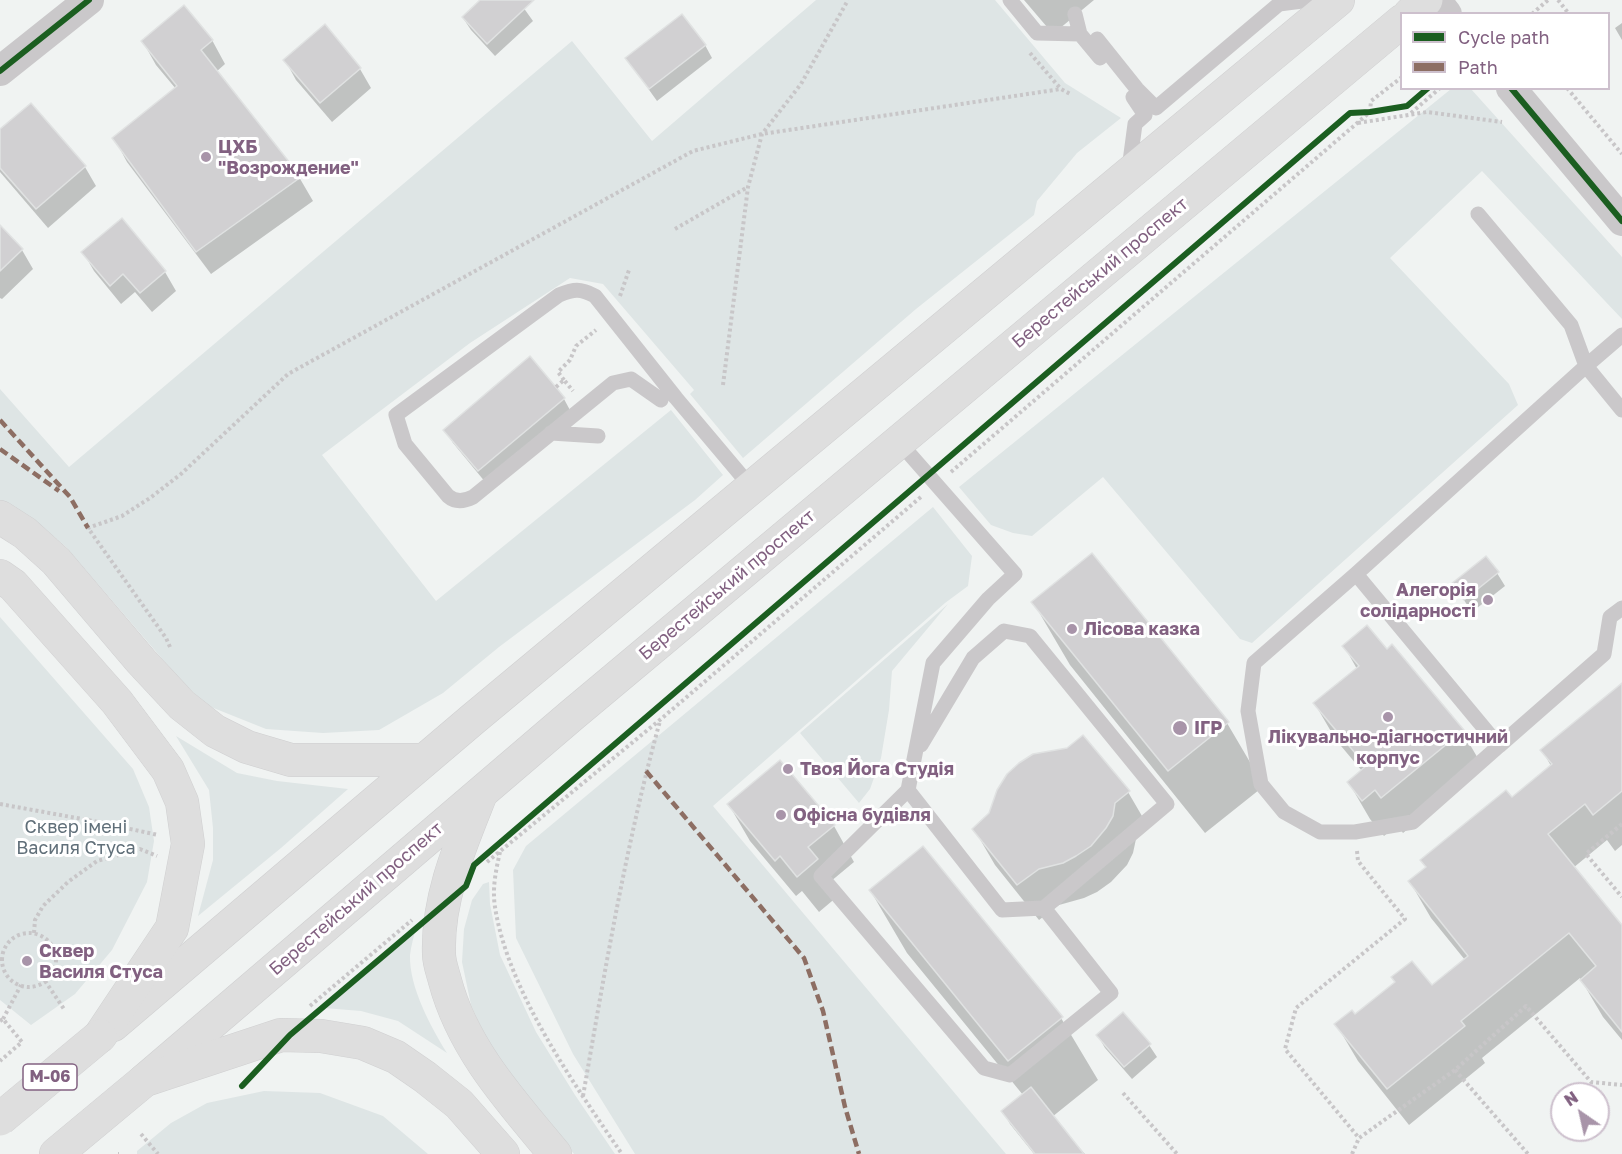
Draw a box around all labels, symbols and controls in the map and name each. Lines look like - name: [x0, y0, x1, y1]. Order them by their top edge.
- legend: [1400, 12, 1610, 90]
- text: Cycle path: [1458, 26, 1550, 48]
- text: Path: [1458, 56, 1498, 78]
- place label: ЦХБ "Возрождение": [218, 136, 359, 178]
- marker: ЦХБ "Возрождение": [199, 150, 213, 164]
- street label: Берестейський проспект: [1008, 193, 1192, 353]
- street label: Берестейський проспект: [635, 505, 819, 665]
- place label: Алегорія солідарності: [1360, 579, 1476, 622]
- marker: Алегорія солідарності: [1481, 593, 1495, 607]
- place label: Лісова казка: [1084, 618, 1200, 640]
- marker: Лісова казка: [1065, 622, 1079, 636]
- marker: Лікувально-діагностичний корпус: [1381, 710, 1395, 724]
- place label: ІГР: [1194, 717, 1222, 739]
- marker: ІГР: [1171, 719, 1189, 737]
- place label: Лікувально-діагностичний корпус: [1268, 726, 1508, 768]
- place label: Твоя Йога Студiя: [800, 758, 954, 780]
- marker: Твоя Йога Студiя: [781, 762, 795, 776]
- place label: Офісна будівля: [793, 804, 931, 826]
- marker: Офісна будівля: [774, 808, 788, 822]
- park label: Сквер імені Василя Стуса: [16, 816, 136, 858]
- street label: Берестейський проспект: [265, 818, 447, 980]
- place label: Сквер Василя Стуса: [39, 940, 163, 982]
- marker: Сквер Василя Стуса: [20, 954, 34, 968]
- road number: М-06: [23, 1064, 77, 1090]
- north arrow: [1550, 1082, 1610, 1142]
- text: N: [1560, 1087, 1582, 1110]

